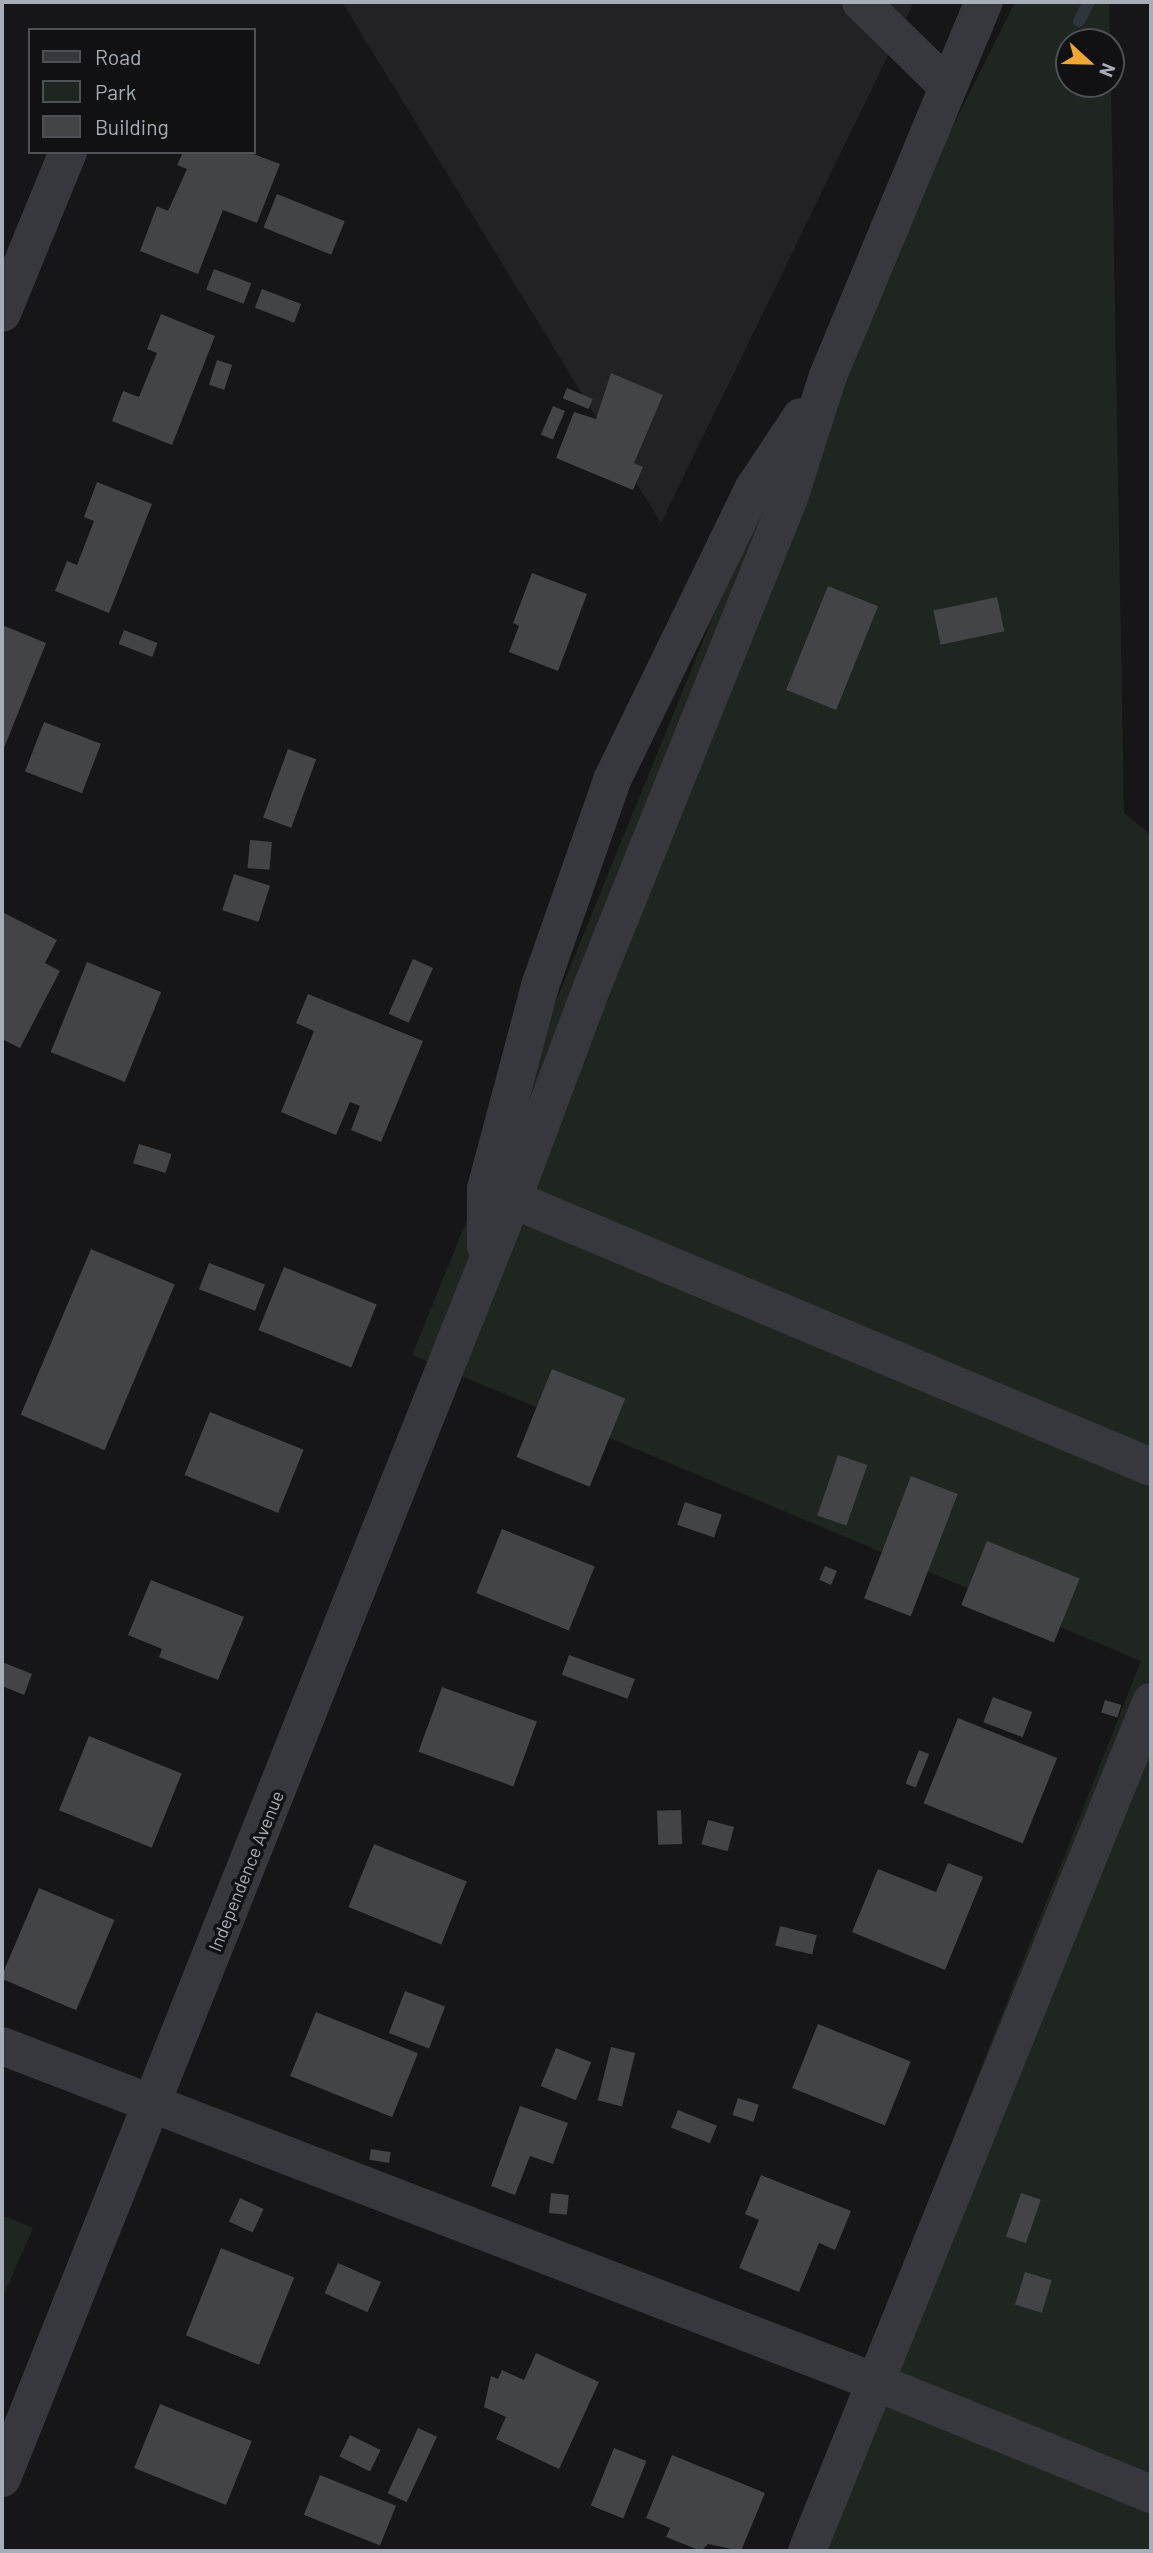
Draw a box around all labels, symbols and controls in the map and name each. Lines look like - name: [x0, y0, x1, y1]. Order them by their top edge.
- legend: [28, 28, 256, 154]
- north arrow: [1055, 28, 1125, 98]
- text: Road: [95, 44, 141, 69]
- text: N: [1095, 60, 1121, 80]
- text: Park: [95, 79, 136, 104]
- text: Building: [95, 114, 169, 139]
- street label: Independence Avenue: [204, 1788, 288, 1954]

